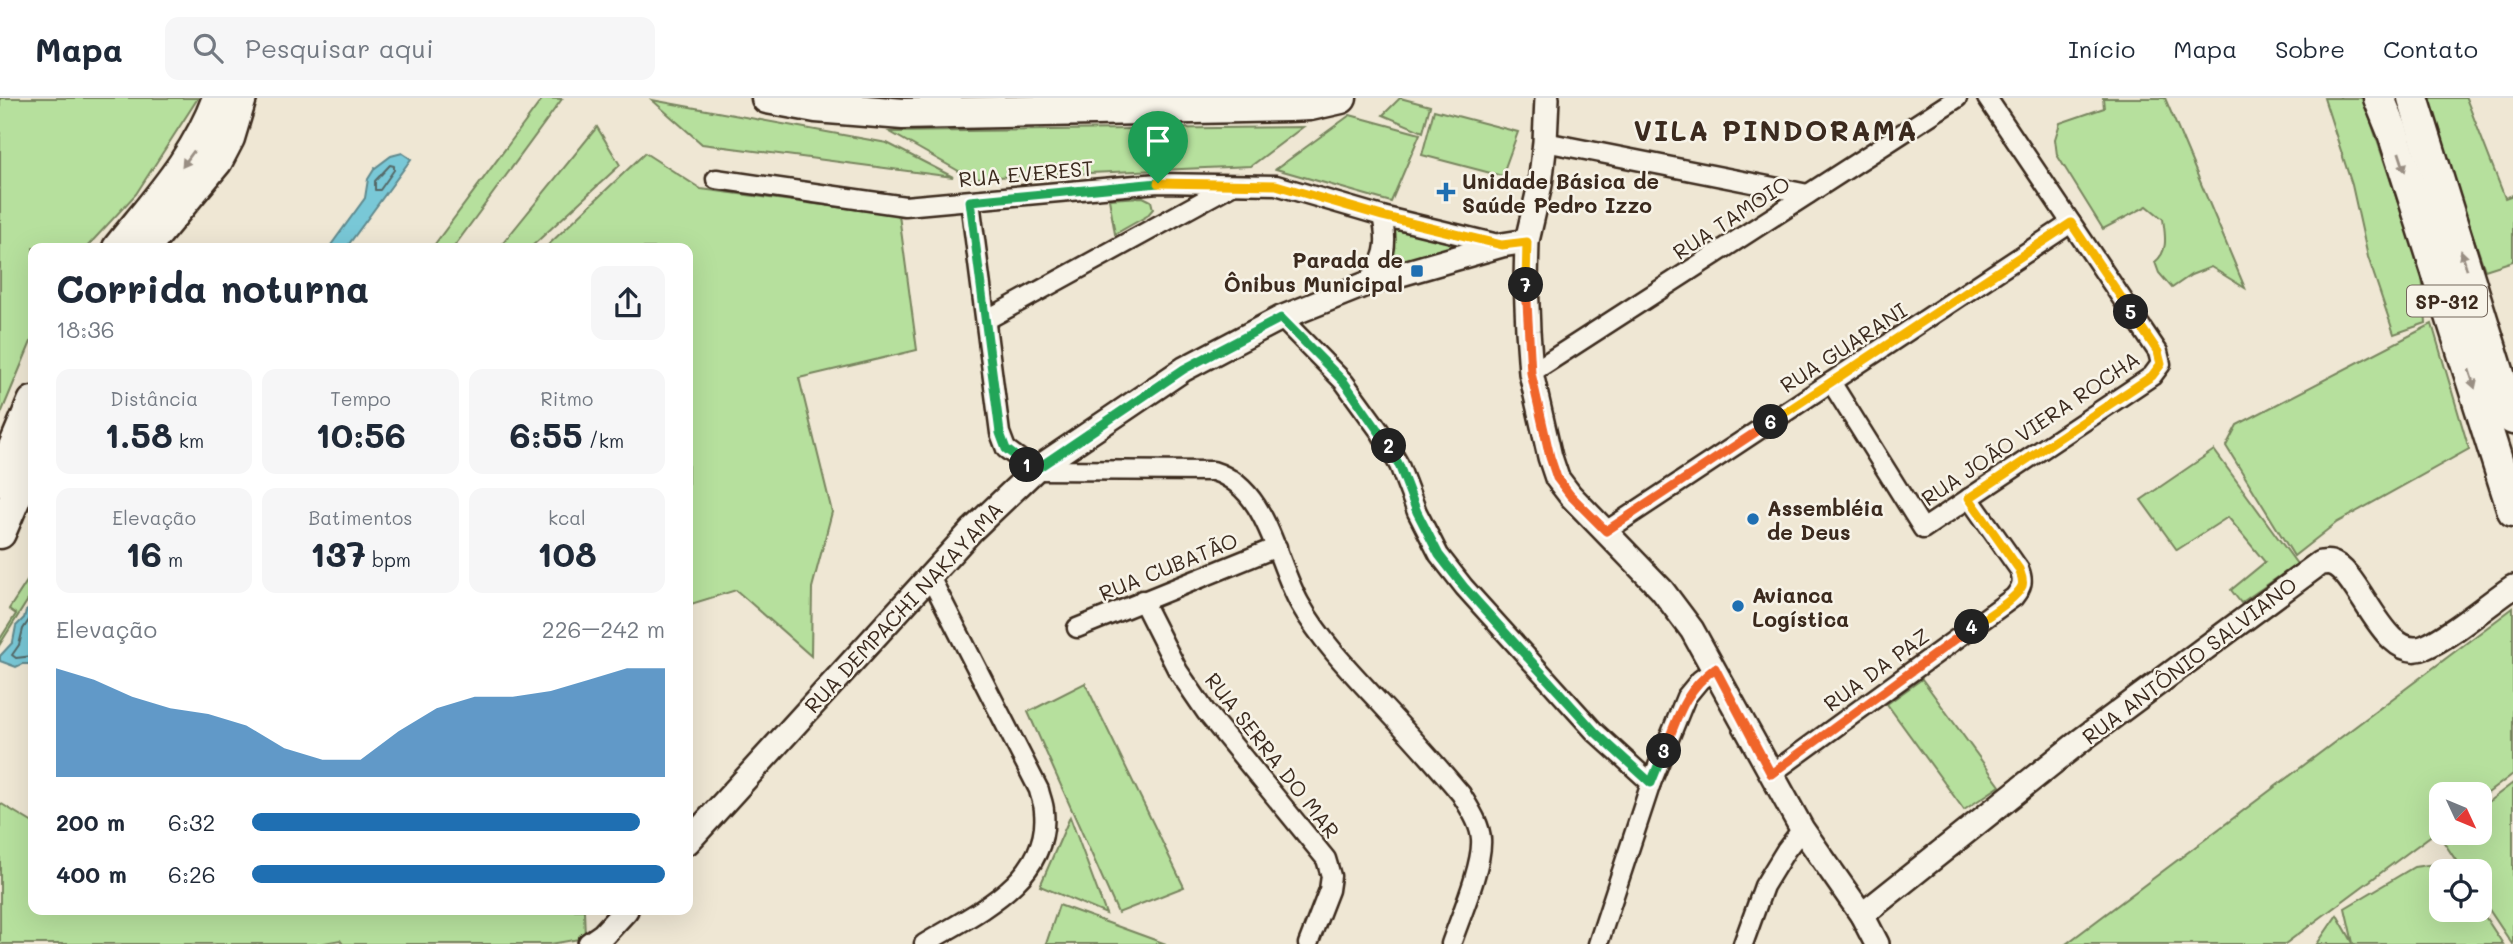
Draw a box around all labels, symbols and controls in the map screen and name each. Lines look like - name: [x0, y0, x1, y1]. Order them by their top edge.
- search box: [165, 17, 655, 80]
- text: Mapa: [35, 27, 123, 70]
- icon: search: [189, 29, 227, 67]
- text: Pesquisar aqui: [245, 31, 434, 65]
- text: Início: [2068, 33, 2135, 64]
- text: Mapa: [2173, 33, 2237, 64]
- text: Sobre: [2275, 33, 2345, 64]
- text: Contato: [2383, 33, 2478, 64]
- pin: [1128, 111, 1188, 183]
- district label: VILA PINDORAMA: [1633, 112, 1919, 148]
- icon: arrive: [1139, 122, 1177, 160]
- one-way arrow: [181, 150, 195, 168]
- one-way arrow: [2397, 152, 2408, 173]
- street label: RUA EVEREST: [957, 154, 1095, 192]
- place label: Unidade Básica de Saúde Pedro Izzo: [1462, 167, 1659, 218]
- street label: RUA TAMOIO: [1667, 169, 1795, 265]
- marker: Unidade Básica de Saúde Pedro Izzo: [1436, 182, 1456, 202]
- place label: Parada de Ônibus Municipal: [1224, 246, 1403, 297]
- one-way arrow: [2458, 249, 2468, 270]
- text: Corrida noturna: [56, 263, 369, 313]
- marker: Parada de Ônibus Municipal: [1409, 263, 1425, 279]
- button: share: [591, 266, 665, 340]
- pin: 7: [1508, 268, 1544, 302]
- text: 7: [1520, 272, 1531, 297]
- road number: SP-312: [2407, 286, 2487, 316]
- pin: 5: [2114, 294, 2148, 330]
- street label: RUA GUARANI: [1775, 296, 1911, 398]
- text: 5: [2125, 299, 2136, 324]
- text: 18:36: [56, 314, 115, 344]
- street label: RUA JOÃO VIERA ROCHA: [1916, 345, 2144, 511]
- one-way arrow: [2467, 368, 2478, 389]
- text: Distância: [110, 386, 198, 411]
- text: Tempo: [330, 386, 391, 411]
- text: Ritmo: [540, 386, 593, 411]
- pin: 6: [1754, 404, 1788, 440]
- text: 6: [1765, 409, 1776, 434]
- text: 1.58: [104, 411, 173, 457]
- text: 10:56: [315, 411, 406, 457]
- text: 6:55: [510, 411, 583, 457]
- text: km: [173, 428, 204, 453]
- text: /km: [583, 428, 624, 453]
- pin: 2: [1372, 428, 1406, 464]
- text: 2: [1383, 433, 1394, 458]
- pin: 1: [1010, 448, 1044, 482]
- text: 1: [1022, 452, 1031, 477]
- place label: Assembléia de Deus: [1767, 494, 1884, 545]
- street label: RUA DEMPACHI NAKAYAMA: [798, 496, 1008, 718]
- text: Elevação: [112, 505, 196, 530]
- text: Batimentos: [308, 505, 413, 530]
- text: kcal: [548, 505, 586, 530]
- marker: Assembléia de Deus: [1745, 511, 1761, 527]
- street label: RUA CUBATÃO: [1095, 526, 1241, 606]
- text: 16: [125, 530, 162, 576]
- text: 137: [310, 530, 366, 576]
- text: 108: [537, 530, 597, 576]
- text: m: [162, 547, 183, 572]
- text: bpm: [366, 547, 411, 572]
- street label: RUA ANTÔNIO SALVIANO: [2076, 570, 2302, 750]
- place label: Avianca Logística: [1752, 581, 1849, 632]
- marker: Avianca Logística: [1730, 598, 1746, 614]
- pin: 4: [1954, 610, 1990, 644]
- text: Elevação: [56, 614, 157, 644]
- text: 226–242 m: [542, 614, 665, 644]
- text: 4: [1965, 614, 1978, 639]
- street label: RUA DA PAZ: [1818, 622, 1934, 716]
- street label: RUA SERRA DO MAR: [1200, 667, 1346, 843]
- pin: 3: [1646, 734, 1682, 768]
- text: 3: [1658, 738, 1669, 763]
- north arrow: [2429, 782, 2492, 845]
- map controls: [2429, 782, 2492, 922]
- text: 200 m: [56, 807, 125, 837]
- text: 6:32: [168, 807, 215, 837]
- text: 400 m: [56, 859, 127, 889]
- text: 6:26: [168, 859, 216, 889]
- button: locate: [2429, 859, 2492, 922]

